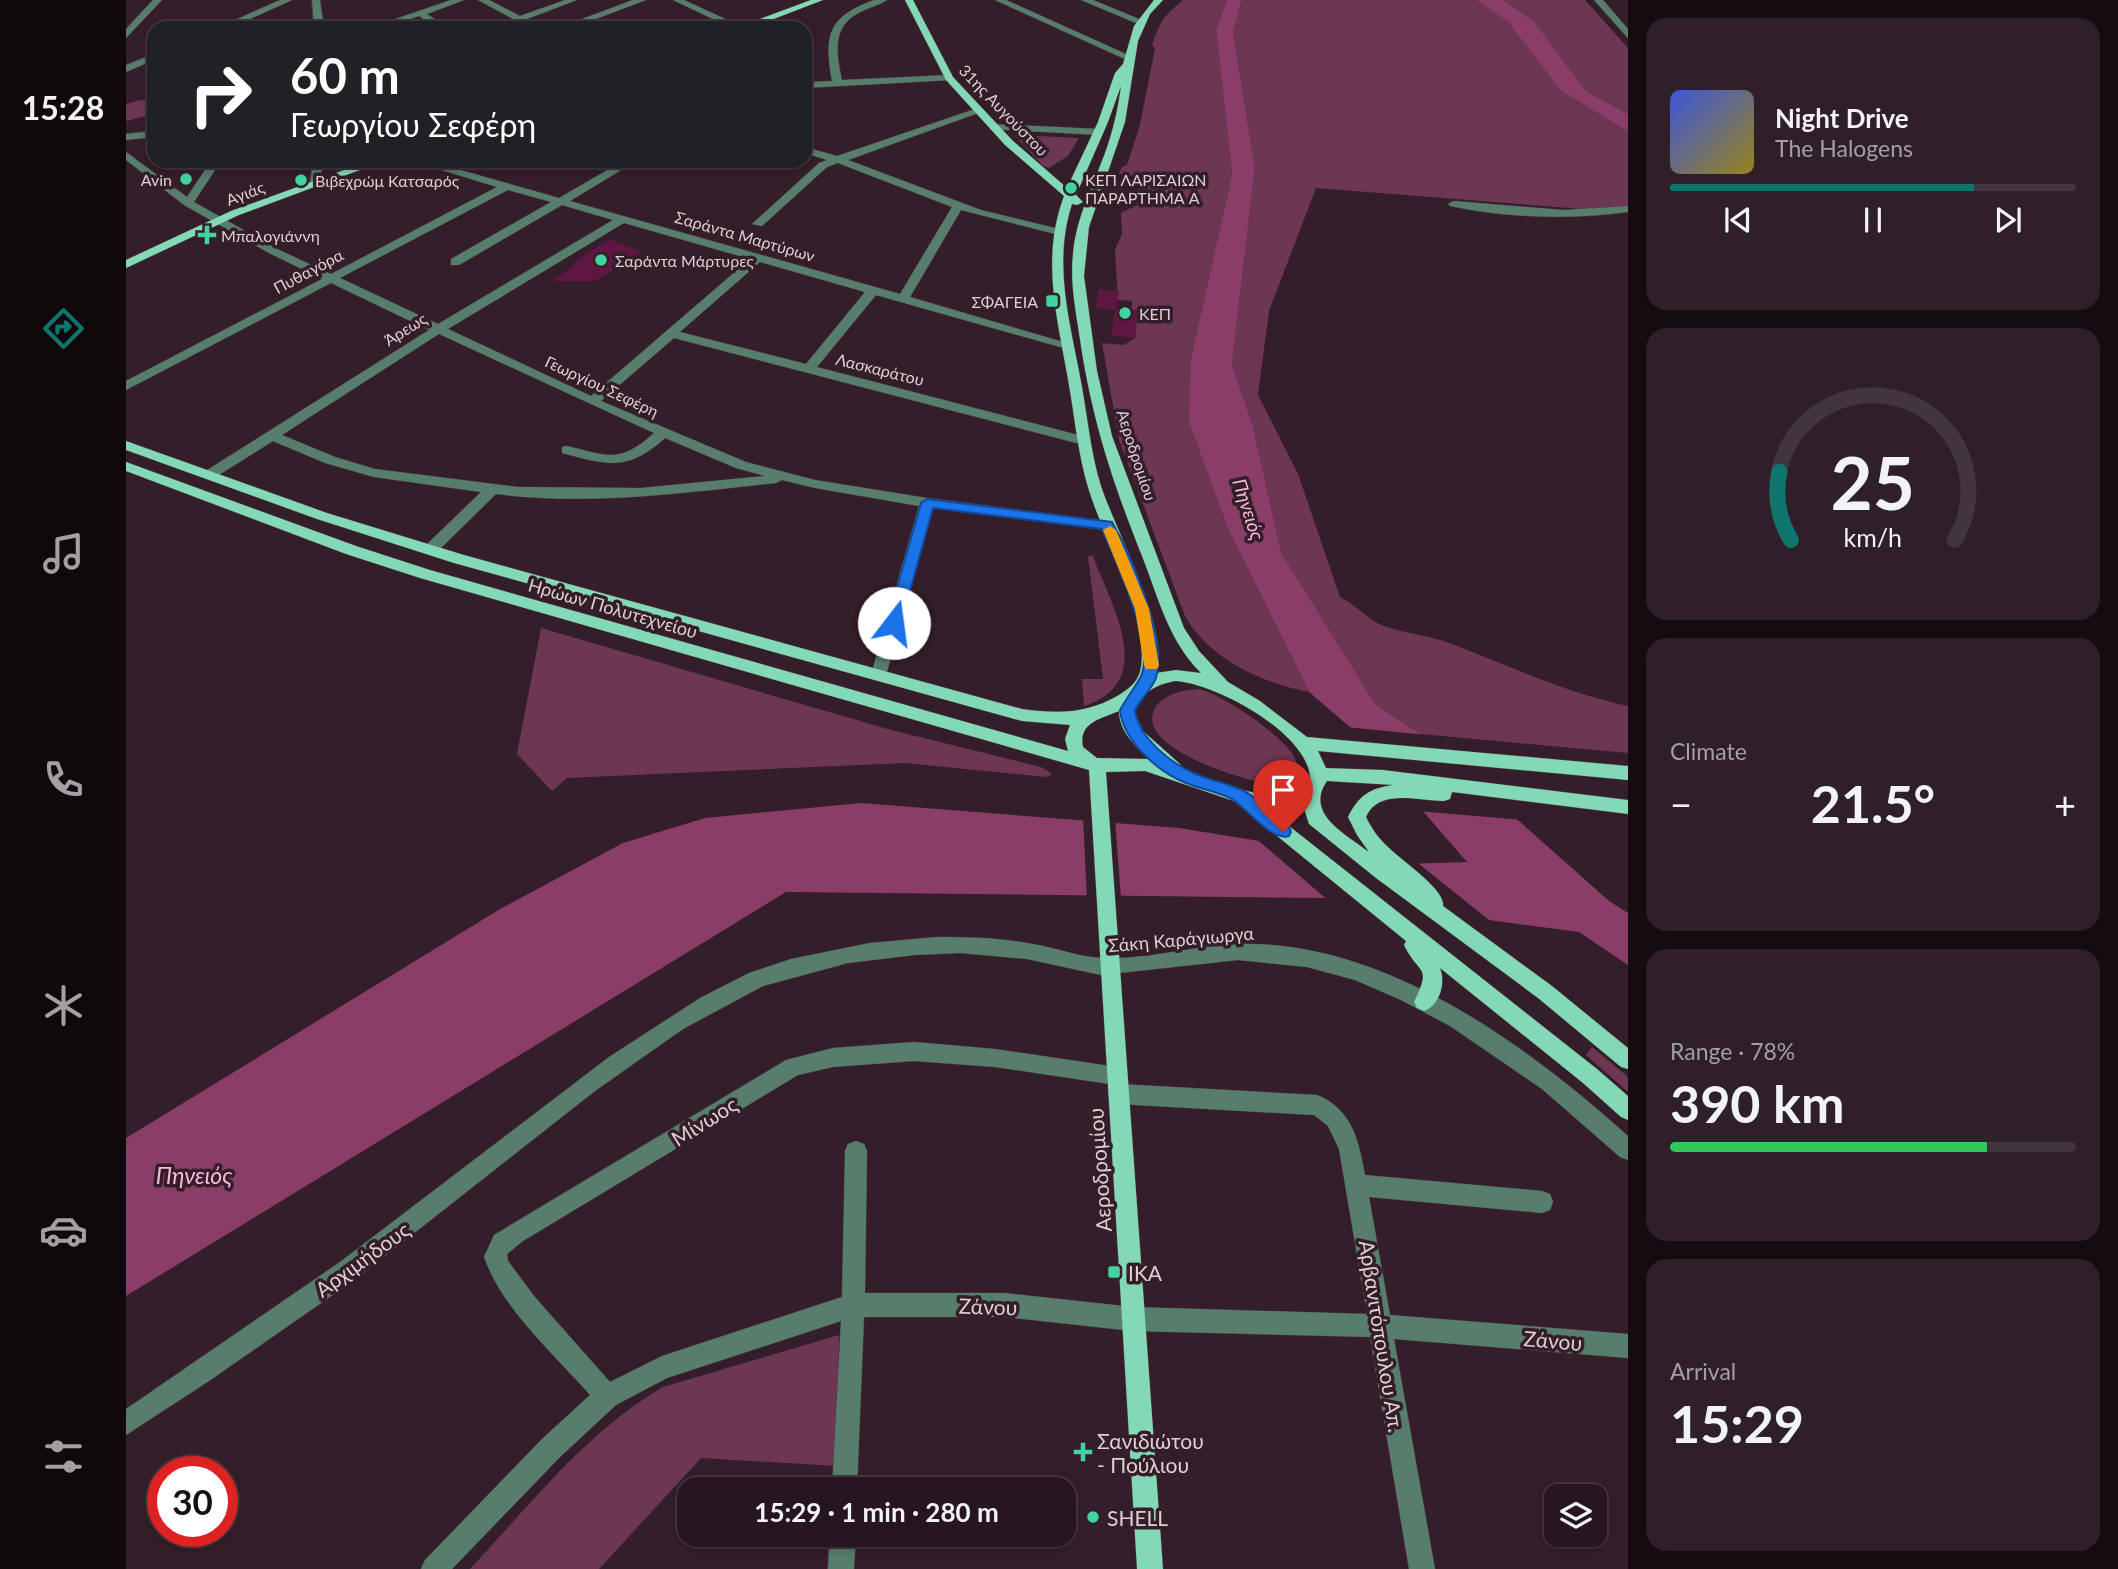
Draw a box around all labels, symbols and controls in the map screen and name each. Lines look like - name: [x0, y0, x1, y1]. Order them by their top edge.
- text: 60 m: [290, 46, 400, 104]
- icon: right: [175, 49, 266, 140]
- street label: 31ης Αυγούστου: [956, 60, 1052, 160]
- text: 15:28: [22, 88, 104, 127]
- text: Night Drive: [1775, 102, 1909, 134]
- text: Γεωργίου Σεφέρη: [290, 105, 536, 144]
- text: The Halogens: [1775, 134, 1913, 162]
- place label: Avin: [141, 170, 172, 189]
- place label: ΚΕΠ ΛΑΡΙΣΑΙΩΝ ΠΑΡΑΡΤΗΜΑ A: [1085, 170, 1207, 207]
- marker: Avin: [178, 171, 194, 187]
- place label: Βιβεχρώμ Κατσαρός: [315, 171, 460, 190]
- marker: Βιβεχρώμ Κατσαρός: [293, 172, 309, 188]
- street label: Αγιάς: [223, 177, 267, 209]
- marker: ΚΕΠ ΛΑΡΙΣΑΙΩΝ ΠΑΡΑΡΤΗΜΑ A: [1063, 180, 1079, 196]
- icon: previous: [1719, 201, 1757, 239]
- icon: pause: [1854, 201, 1892, 239]
- icon: next: [1989, 201, 2027, 239]
- street label: Σαράντα Μαρτύρων: [673, 207, 817, 265]
- place label: Μπαλογιάννη: [221, 226, 320, 245]
- marker: Μπαλογιάννη: [199, 227, 215, 243]
- street label: Πυθαγόρα: [270, 245, 346, 297]
- place label: Σαράντα Μάρτυρες: [615, 251, 754, 270]
- marker: Σαράντα Μάρτυρες: [593, 252, 609, 268]
- place label: ΣΦΑΓΕΙΑ: [971, 292, 1038, 311]
- marker: ΣΦΑΓΕΙΑ: [1044, 293, 1060, 309]
- icon: directions: [39, 304, 88, 353]
- place label: ΚΕΠ: [1139, 304, 1171, 323]
- marker: ΚΕΠ: [1117, 305, 1133, 321]
- street label: Άρεως: [380, 308, 430, 349]
- street label: Λασκαράτου: [834, 349, 926, 389]
- street label: Γεωργίου Σεφέρη: [542, 351, 662, 421]
- street label: Αεροδρομίου: [1113, 407, 1161, 503]
- text: 25: [1831, 439, 1915, 527]
- water label: Πηνειός: [1228, 475, 1270, 543]
- text: km/h: [1844, 522, 1902, 552]
- icon: music: [39, 529, 88, 578]
- street label: Ηρώων Πολυτεχνείου: [526, 573, 700, 643]
- position arrow: [857, 586, 931, 660]
- text: Climate: [1670, 737, 1747, 765]
- icon: phone: [39, 755, 88, 804]
- pin: [1253, 760, 1313, 832]
- icon: arrive: [1264, 771, 1302, 809]
- text: 21.5°: [1811, 772, 1935, 834]
- text: −: [1670, 781, 1692, 827]
- text: +: [2054, 781, 2076, 827]
- street label: Σάκη Καράγιωργα: [1107, 922, 1255, 956]
- icon: climate: [39, 981, 88, 1030]
- text: Range · 78%: [1670, 1037, 1795, 1065]
- text: 390 km: [1670, 1072, 1844, 1134]
- street label: Μίνωος: [666, 1091, 742, 1151]
- street label: Αεροδρομίου: [1082, 1107, 1116, 1233]
- water label: Πηνειός: [156, 1161, 232, 1189]
- icon: car: [39, 1206, 88, 1255]
- street label: Αρχιμήδους: [310, 1216, 414, 1302]
- street label: Αρβανιτόπουλου Απ.: [1354, 1238, 1410, 1434]
- place label: ΙΚΑ: [1128, 1260, 1163, 1285]
- marker: ΙΚΑ: [1106, 1264, 1122, 1280]
- street label: Ζάνου: [958, 1292, 1018, 1320]
- street label: Ζάνου: [1523, 1325, 1583, 1355]
- text: Arrival: [1670, 1357, 1736, 1385]
- text: 15:29: [1670, 1392, 1804, 1454]
- place label: Σανιδιώτου - Πούλιου: [1097, 1428, 1204, 1477]
- icon: filters: [39, 1432, 88, 1481]
- marker: Σανιδιώτου - Πούλιου: [1075, 1444, 1091, 1460]
- speed limit sign: 30: [147, 1456, 238, 1547]
- map controls: [1544, 1484, 1607, 1547]
- button: layers: [1544, 1484, 1607, 1547]
- text: 15:29 · 1 min · 280 m: [754, 1496, 999, 1528]
- place label: SHELL: [1107, 1505, 1168, 1530]
- marker: SHELL: [1085, 1509, 1101, 1525]

